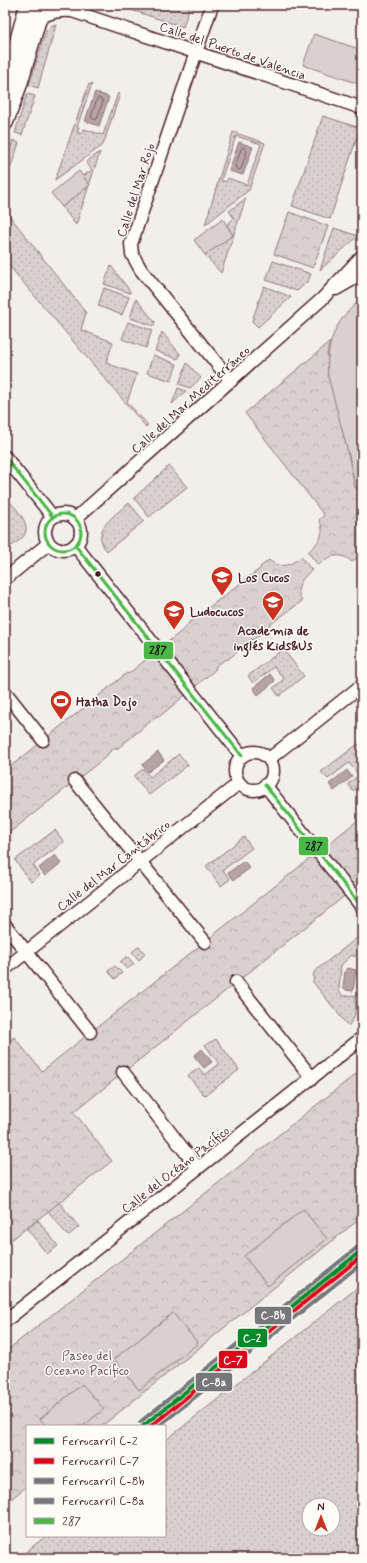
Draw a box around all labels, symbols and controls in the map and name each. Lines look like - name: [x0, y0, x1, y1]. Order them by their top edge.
- street label: Calle del Puerto de Valencia: [157, 18, 308, 84]
- street label: Calle del Mar Rojo: [113, 141, 160, 240]
- street label: Calle del Mar Mediterráneo: [128, 342, 254, 458]
- school or university icon: Los Cucos: [209, 564, 235, 597]
- unlabelled marker: [93, 569, 103, 579]
- place label: Los Cucos: [238, 570, 290, 587]
- school or university icon: Academia de inglés Kids&Us: [260, 589, 286, 622]
- school or university icon: Ludocucos: [161, 598, 187, 631]
- place label: Ludocucos: [190, 604, 244, 621]
- place label: Academia de inglés Kids&Us: [233, 623, 313, 658]
- line badge: 287: [143, 641, 174, 660]
- text: 287: [149, 644, 168, 658]
- sports icon: Hatha Dojo: [48, 688, 74, 721]
- place label: Hatha Dojo: [76, 694, 137, 712]
- street label: Calle del Mar Cantábrico: [54, 817, 174, 916]
- line badge: 287: [298, 836, 329, 856]
- text: 287: [305, 840, 324, 854]
- street label: Calle del Océano Pacífico: [118, 1122, 234, 1218]
- line badge: C-8b: [254, 1306, 292, 1325]
- text: C-8b: [261, 1309, 286, 1323]
- line badge: C-2: [237, 1328, 268, 1348]
- text: C-2: [243, 1332, 262, 1346]
- park label: Paseo del Oceano Pacífico: [45, 1348, 130, 1380]
- line badge: C-7: [218, 1350, 248, 1369]
- text: C-7: [223, 1354, 243, 1368]
- line badge: C-8a: [195, 1372, 233, 1392]
- text: C-8a: [202, 1376, 227, 1390]
- legend: [26, 1425, 166, 1537]
- text: Ferrocarril C-2: [62, 1434, 138, 1450]
- text: Ferrocarril C-7: [62, 1454, 139, 1470]
- text: Ferrocarril C-8b: [62, 1474, 144, 1490]
- text: Ferrocarril C-8a: [62, 1494, 145, 1510]
- north arrow: [301, 1497, 341, 1537]
- text: N: [317, 1501, 325, 1515]
- text: 287: [62, 1514, 81, 1530]

